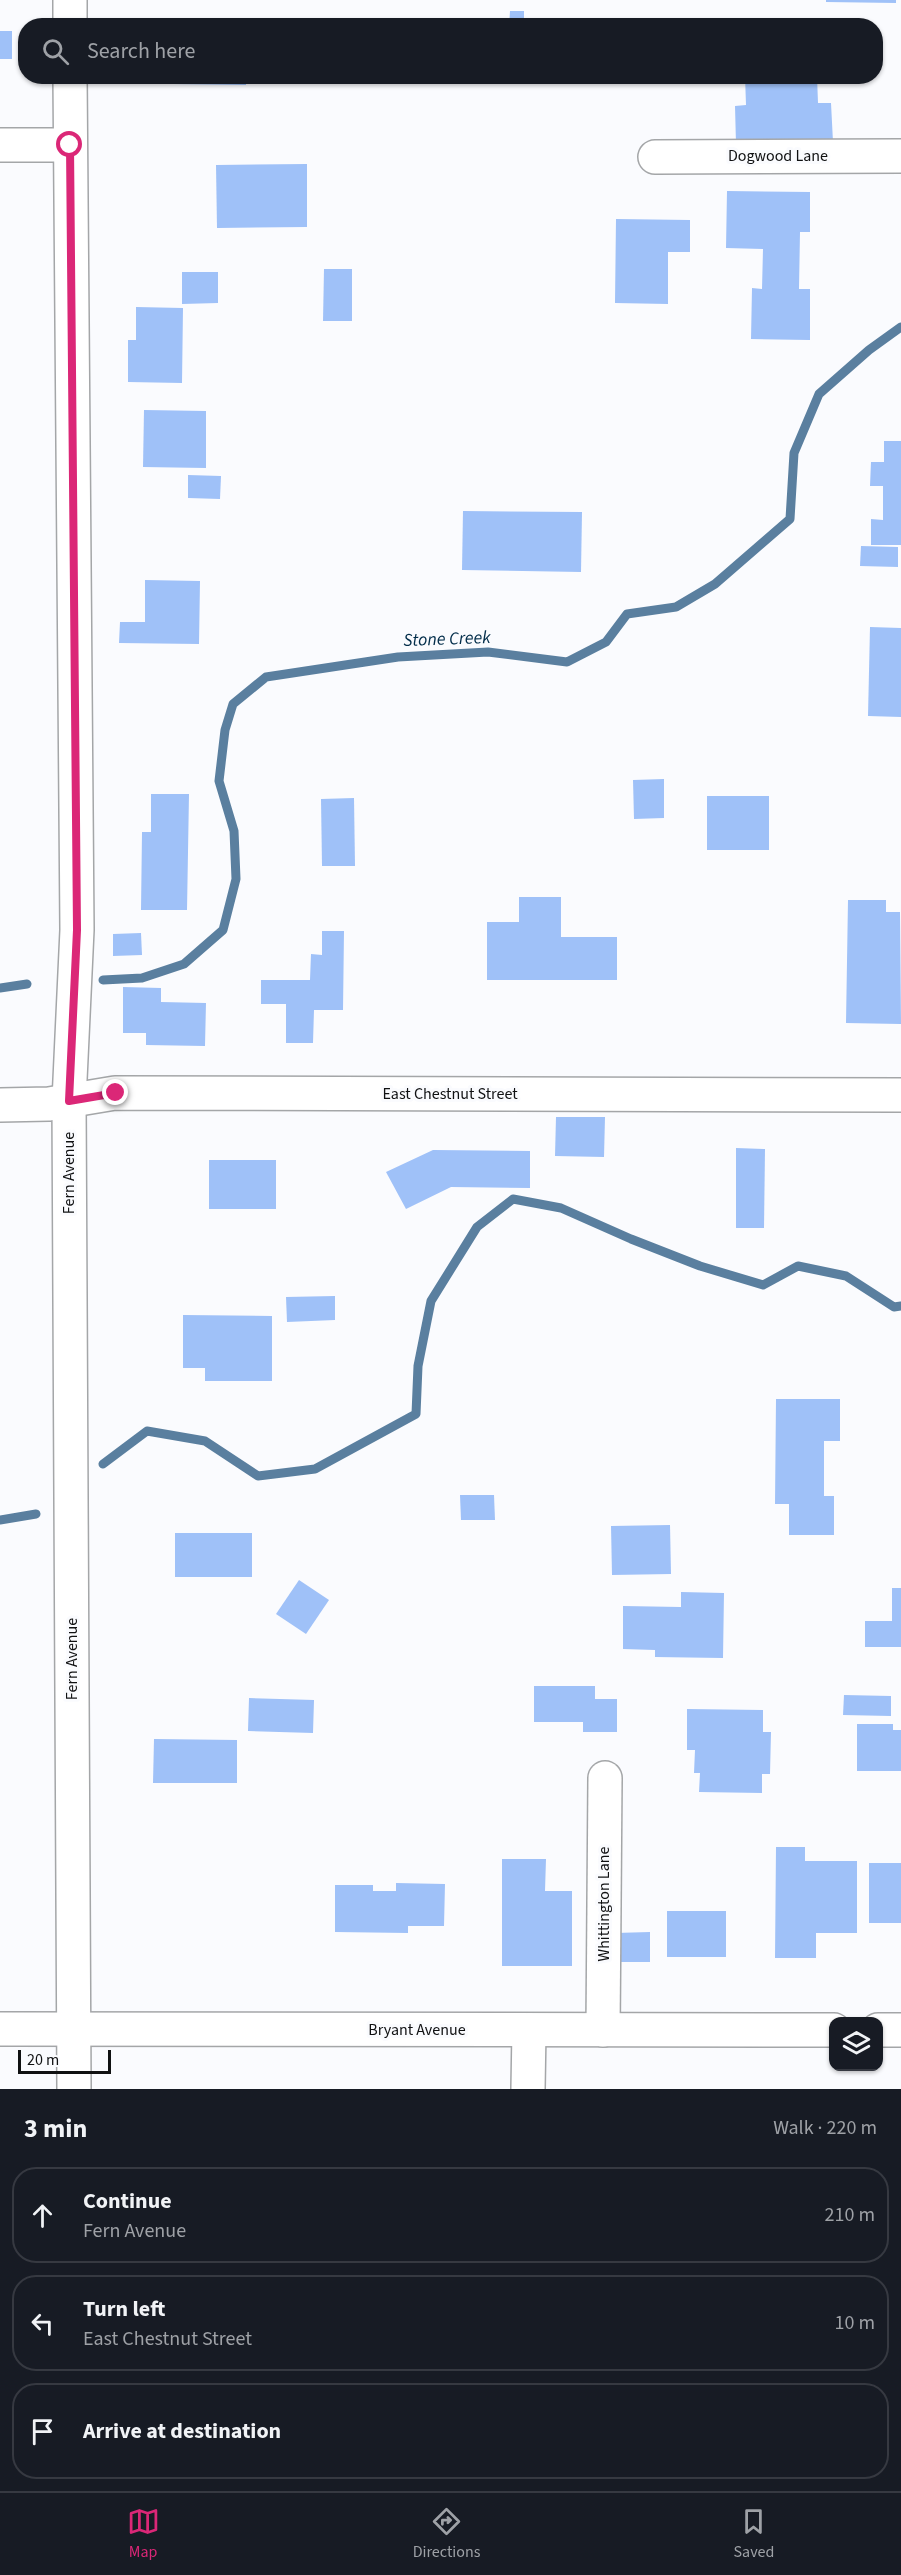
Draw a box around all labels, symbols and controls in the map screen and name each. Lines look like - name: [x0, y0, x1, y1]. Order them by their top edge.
- search box: [18, 18, 883, 84]
- icon: search: [39, 35, 72, 68]
- text: Search here: [87, 35, 195, 67]
- route start: [56, 131, 82, 157]
- street label: Dogwood Lane: [728, 145, 828, 167]
- water label: Stone Creek: [403, 625, 492, 653]
- route end: [102, 1079, 128, 1105]
- street label: East Chestnut Street: [382, 1083, 518, 1105]
- street label: Fern Avenue: [58, 1132, 80, 1214]
- street label: Fern Avenue: [61, 1618, 83, 1700]
- street label: Whittington Lane: [593, 1847, 615, 1961]
- map controls: [829, 2017, 883, 2071]
- button: layers: [829, 2017, 883, 2071]
- street label: Bryant Avenue: [368, 2019, 466, 2041]
- scale bar: [18, 2047, 111, 2074]
- text: 20 m: [27, 2049, 59, 2071]
- text: 3 min: [24, 2110, 87, 2147]
- text: Walk · 220 m: [773, 2114, 877, 2142]
- text: Continue: [83, 2185, 172, 2217]
- icon: ahead: [26, 2199, 59, 2232]
- text: 210 m: [825, 2201, 875, 2229]
- text: Fern Avenue: [83, 2217, 186, 2245]
- text: Turn left: [83, 2293, 165, 2325]
- icon: left: [26, 2307, 59, 2340]
- text: 10 m: [835, 2309, 875, 2337]
- text: East Chestnut Street: [83, 2325, 252, 2353]
- icon: arrive: [26, 2415, 59, 2448]
- text: Arrive at destination: [83, 2415, 281, 2447]
- tab: Map: [127, 2505, 160, 2563]
- tab: Directions: [413, 2505, 480, 2563]
- tab: Saved: [734, 2505, 774, 2563]

